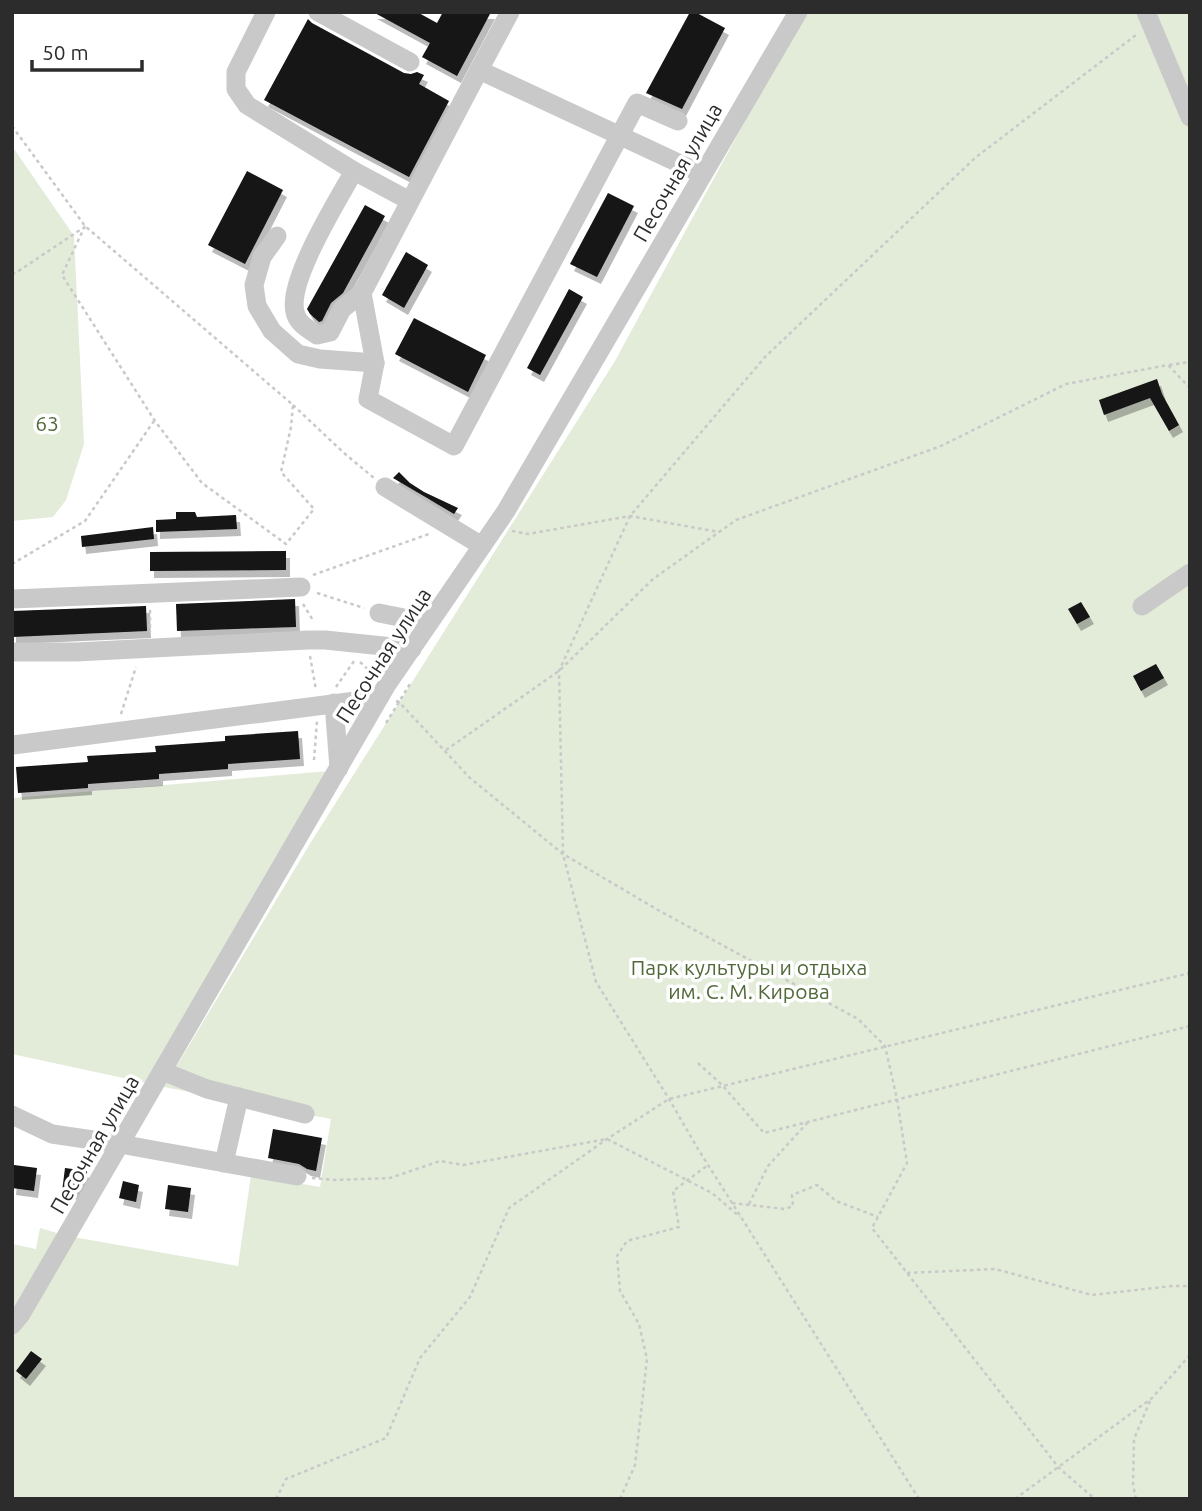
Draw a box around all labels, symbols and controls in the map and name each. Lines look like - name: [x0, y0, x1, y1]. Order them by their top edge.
- scale bar: [32, 28, 142, 72]
- text: 50 m: [42, 40, 89, 64]
- street label: Песочная улица: [628, 99, 726, 245]
- park label: 63: [35, 411, 59, 435]
- street label: Песочная улица: [331, 583, 435, 727]
- park label: Парк культуры и отдыха им. С. М. Кирова: [631, 955, 867, 1003]
- street label: Песочная улица: [45, 1071, 143, 1217]

